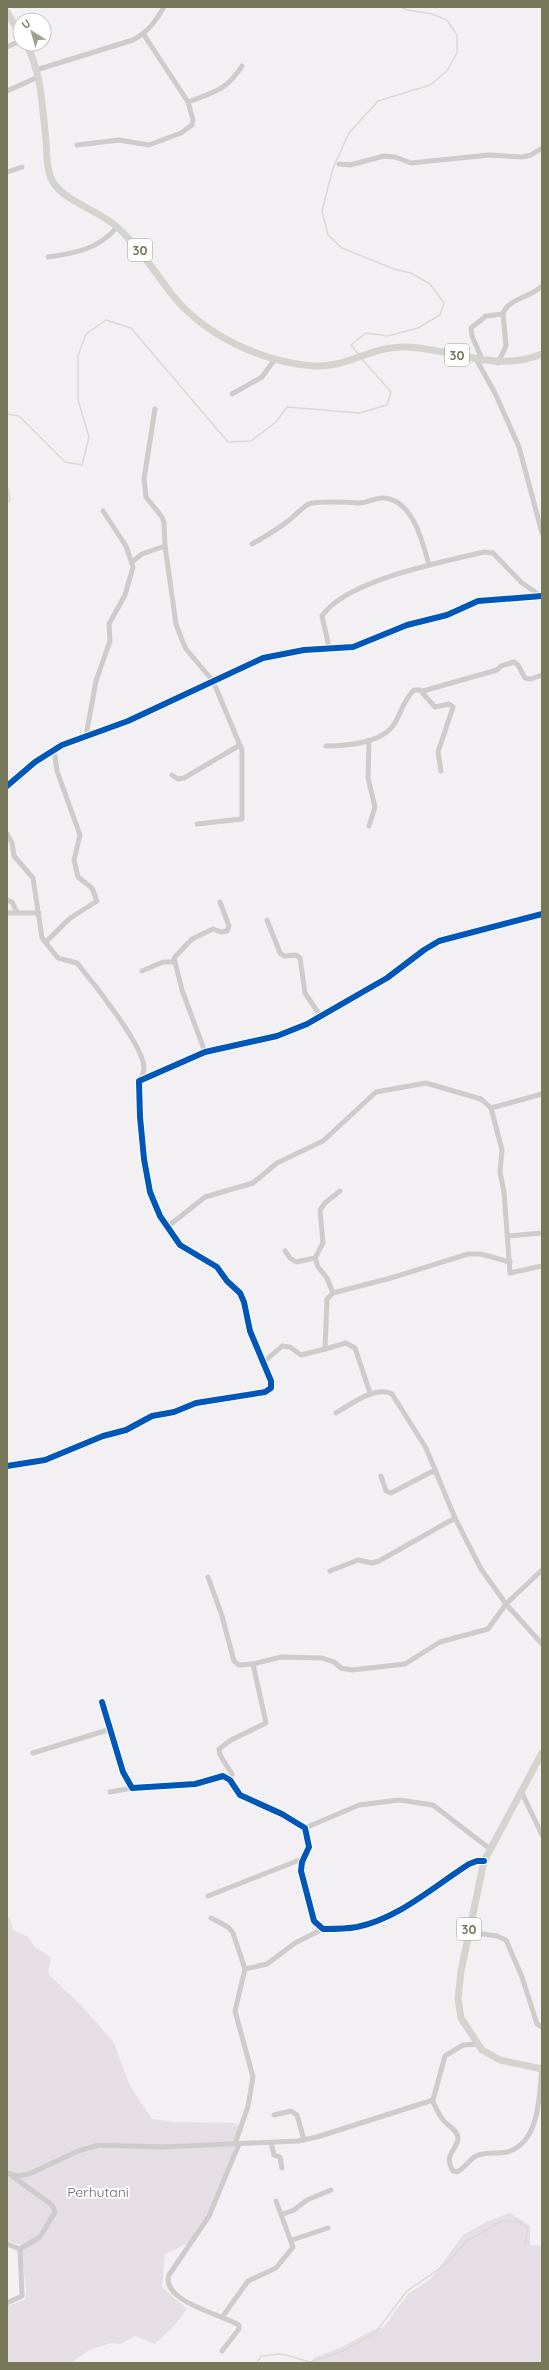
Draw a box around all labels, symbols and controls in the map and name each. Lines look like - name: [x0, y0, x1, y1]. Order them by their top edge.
- north arrow: [12, 12, 52, 52]
- text: U: [19, 16, 33, 32]
- road number: 30: [128, 239, 152, 261]
- road number: 30: [445, 344, 469, 366]
- road number: 30: [457, 1918, 481, 1940]
- park label: Perhutani: [67, 2183, 129, 2201]

